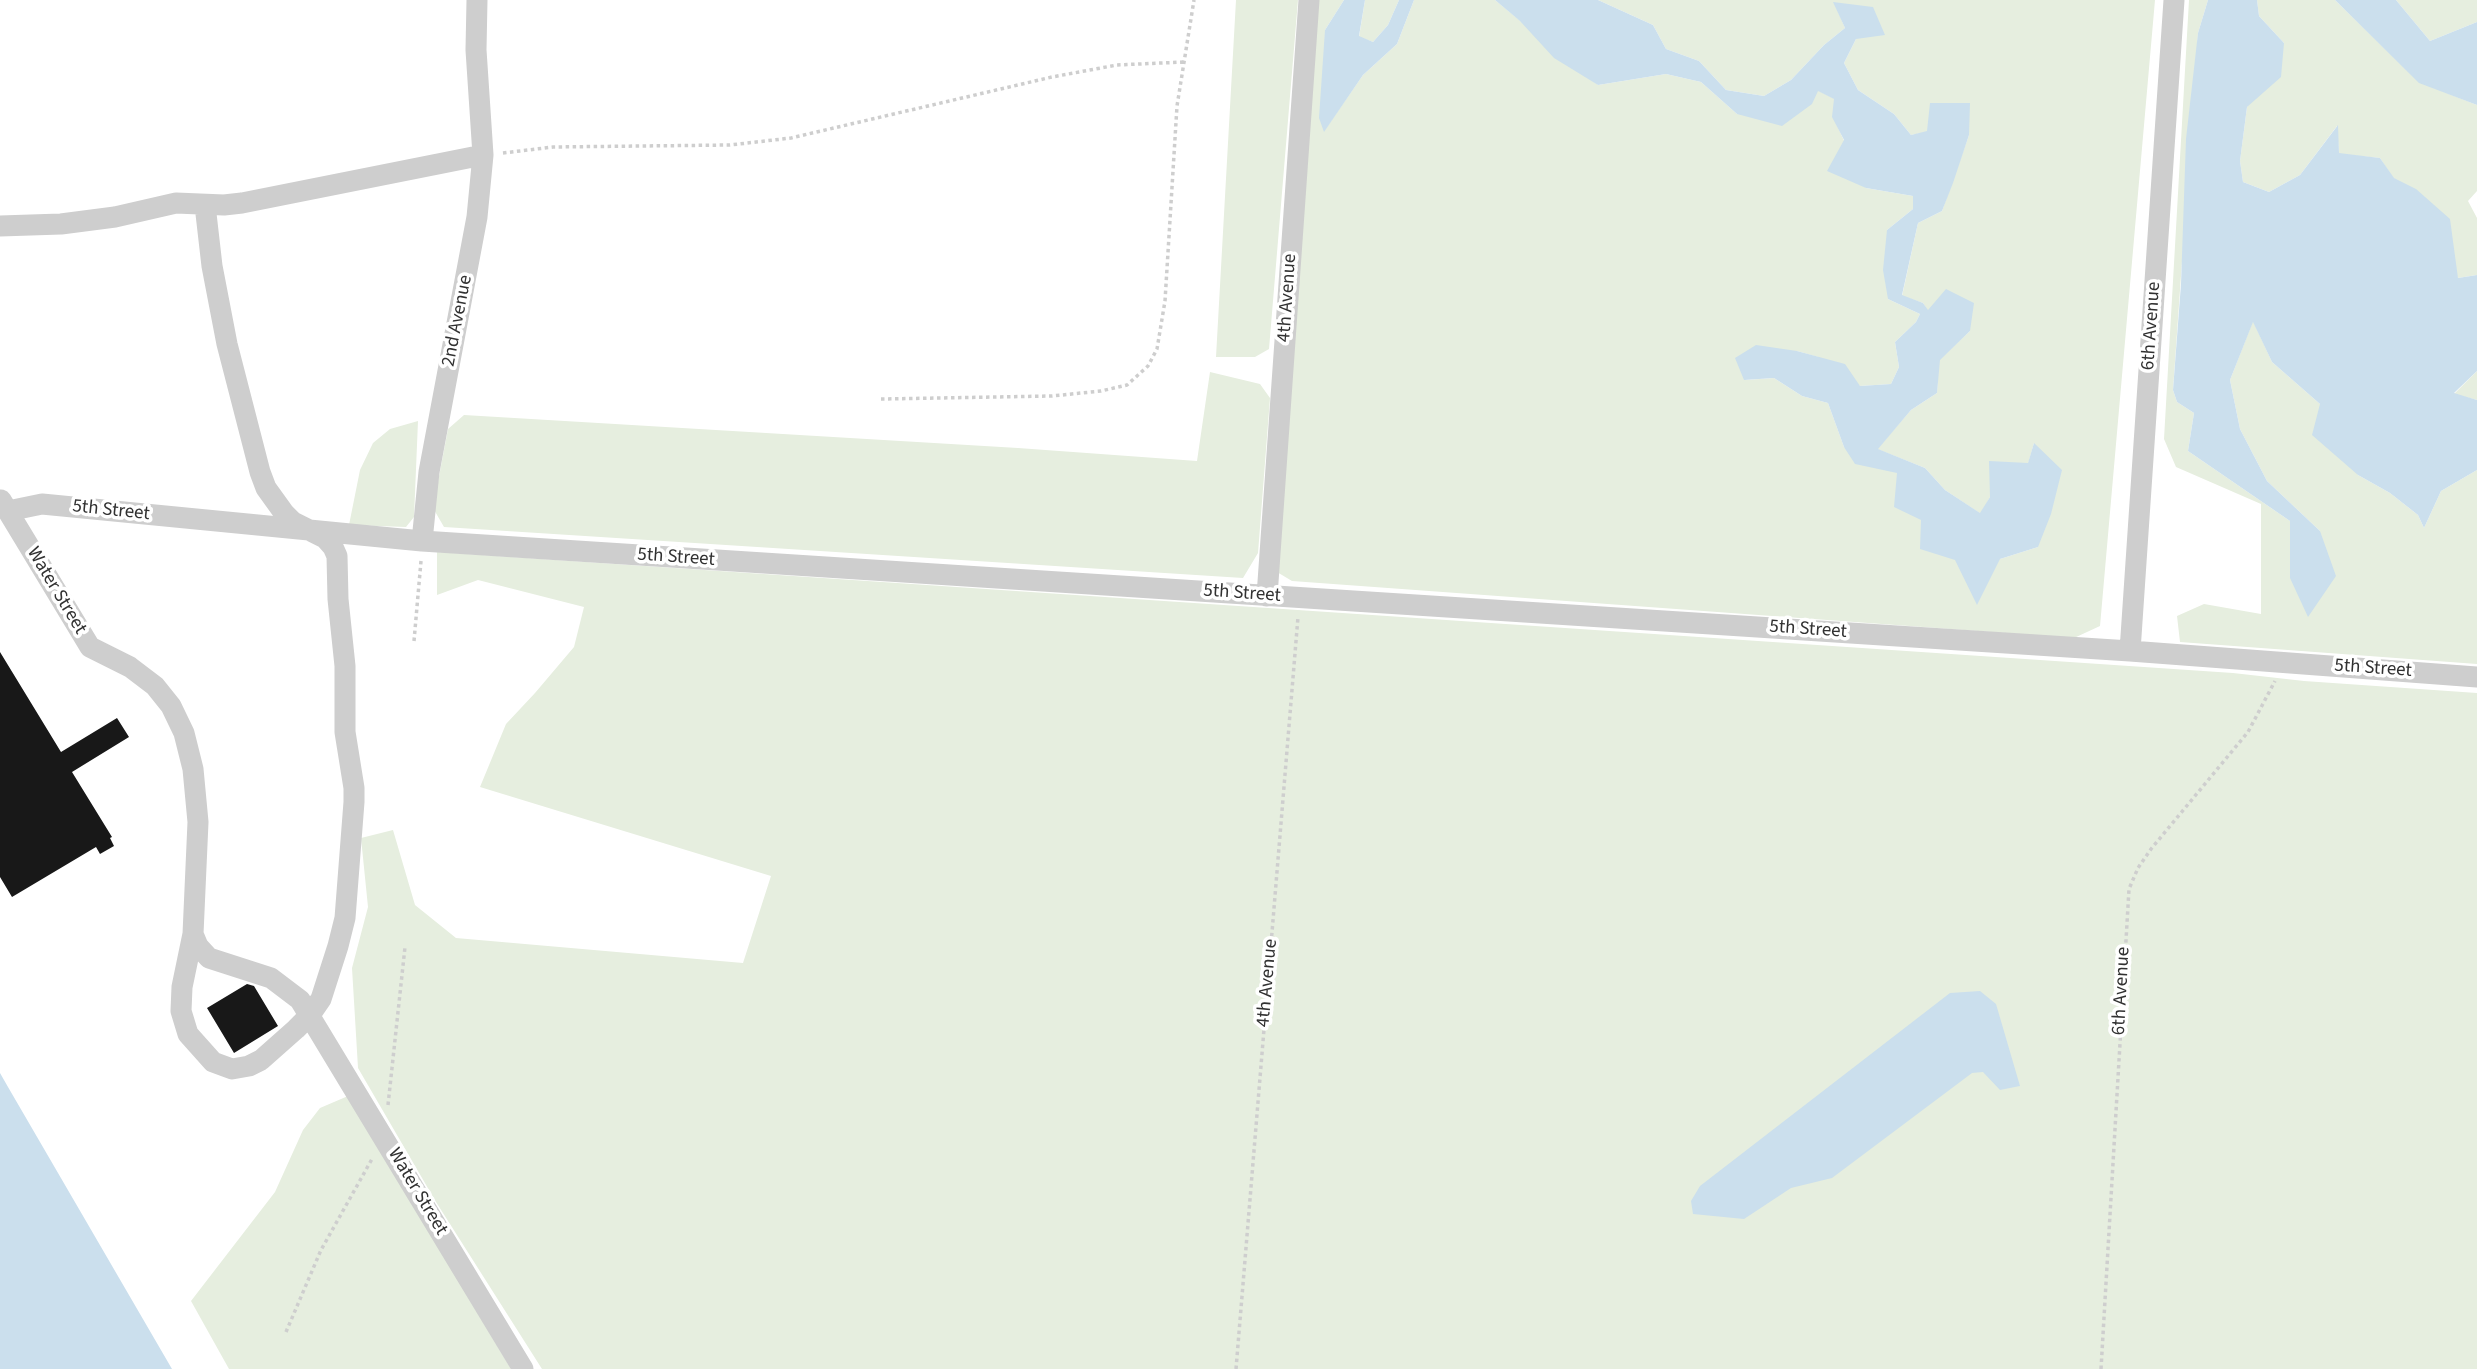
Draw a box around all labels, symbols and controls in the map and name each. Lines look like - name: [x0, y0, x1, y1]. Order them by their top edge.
- street label: 4th Avenue: [1274, 253, 1302, 343]
- street label: 2nd Avenue: [438, 273, 478, 369]
- street label: 6th Avenue: [2138, 281, 2166, 371]
- street label: 5th Street: [71, 496, 151, 526]
- street label: Water Street: [21, 543, 91, 639]
- street label: 5th Street: [636, 544, 716, 572]
- street label: 5th Street: [1202, 580, 1282, 608]
- street label: 5th Street: [1768, 616, 1848, 644]
- street label: 5th Street: [2333, 655, 2413, 683]
- street label: 4th Avenue: [1253, 938, 1283, 1028]
- street label: 6th Avenue: [2108, 946, 2136, 1036]
- street label: Water Street: [382, 1144, 452, 1240]

